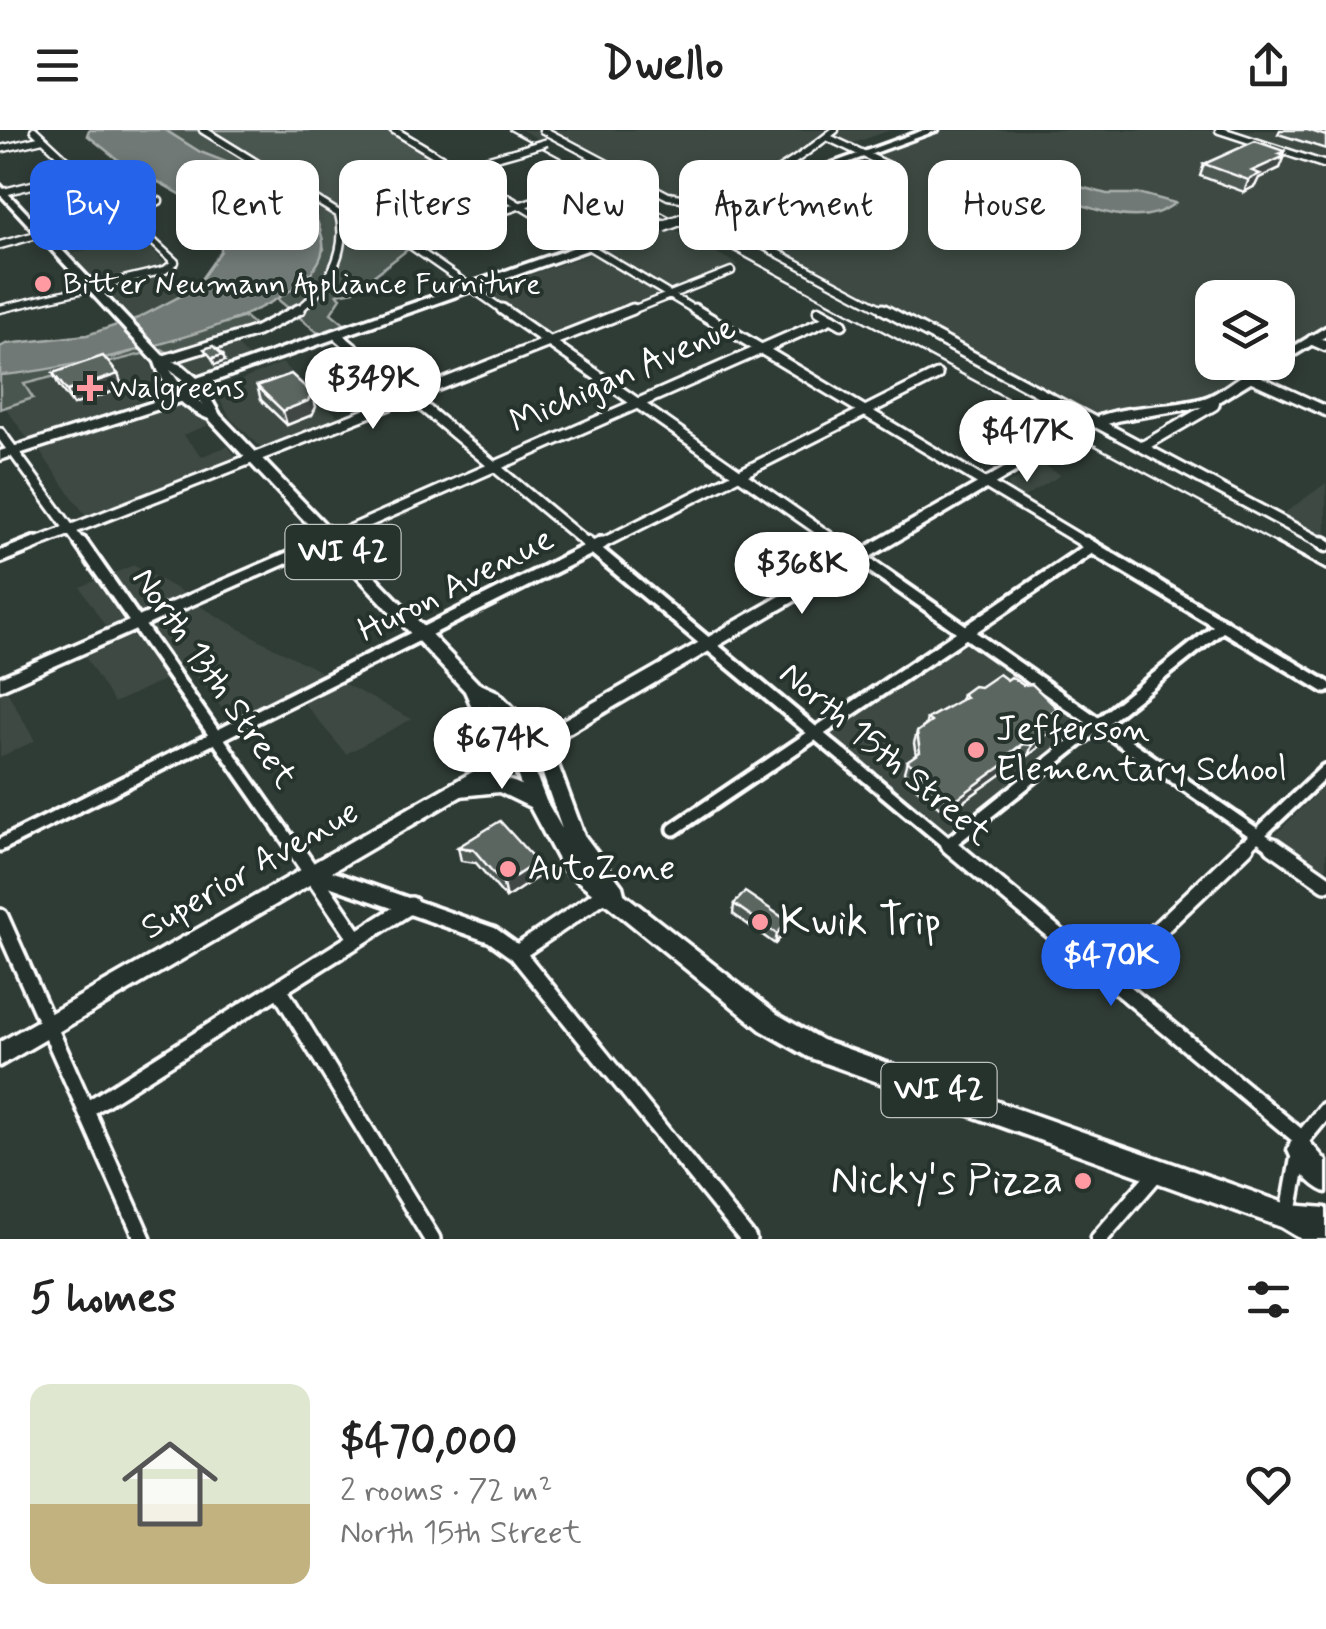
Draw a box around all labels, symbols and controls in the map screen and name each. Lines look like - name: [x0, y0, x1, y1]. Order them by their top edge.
- text: Dwello: [603, 36, 723, 95]
- icon: menu: [30, 38, 85, 93]
- icon: share: [1241, 38, 1296, 93]
- chip: Buy: [30, 160, 156, 250]
- chip: Rent: [176, 160, 319, 250]
- chip: Filters: [339, 160, 507, 250]
- chip: New: [527, 160, 659, 250]
- chip: Apartment: [679, 160, 908, 250]
- chip: House: [928, 160, 1081, 250]
- place label: Bitter Neumann Appliance Furniture: [63, 265, 541, 307]
- marker: Bitter Neumann Appliance Furniture: [32, 273, 54, 295]
- map controls: [1195, 280, 1295, 380]
- button: layers: [1195, 280, 1295, 380]
- street label: Michigan Avenue: [503, 305, 743, 445]
- pin: $349K: [303, 347, 443, 432]
- text: $349K: [327, 358, 419, 400]
- place label: Walgreens: [110, 369, 244, 410]
- marker: Walgreens: [79, 377, 101, 399]
- pin: $417K: [957, 400, 1097, 485]
- text: $417K: [981, 411, 1073, 453]
- street label: Huron Avenue: [350, 516, 562, 654]
- road number: WI 42: [286, 525, 400, 579]
- pin: $368K: [732, 532, 872, 617]
- text: $368K: [757, 543, 847, 585]
- street label: North 13th Street: [121, 558, 308, 798]
- street label: North 15th Street: [769, 651, 1001, 857]
- pin: $674K: [432, 707, 572, 792]
- place label: Jefferson Elementary School: [996, 707, 1287, 793]
- text: $674K: [456, 718, 548, 760]
- marker: Jefferson Elementary School: [965, 739, 987, 761]
- street label: Superior Avenue: [133, 789, 367, 951]
- place label: AutoZone: [528, 846, 675, 892]
- marker: AutoZone: [497, 858, 519, 880]
- place label: Kwik Trip: [780, 895, 941, 950]
- marker: Kwik Trip: [749, 911, 771, 933]
- pin: $470K: [1041, 924, 1181, 1009]
- text: $470K: [1063, 935, 1159, 977]
- road number: WI 42: [882, 1063, 996, 1117]
- place label: Nicky's Pizza: [831, 1154, 1063, 1209]
- marker: Nicky's Pizza: [1072, 1170, 1094, 1192]
- text: 5 homes: [30, 1272, 176, 1327]
- icon: filters: [1241, 1272, 1296, 1327]
- text: $470,000: [340, 1415, 517, 1470]
- icon: home: [110, 1424, 230, 1544]
- icon: heart: [1241, 1457, 1296, 1512]
- text: 2 rooms · 72 m²: [340, 1470, 553, 1512]
- text: North 15th Street: [340, 1512, 581, 1554]

